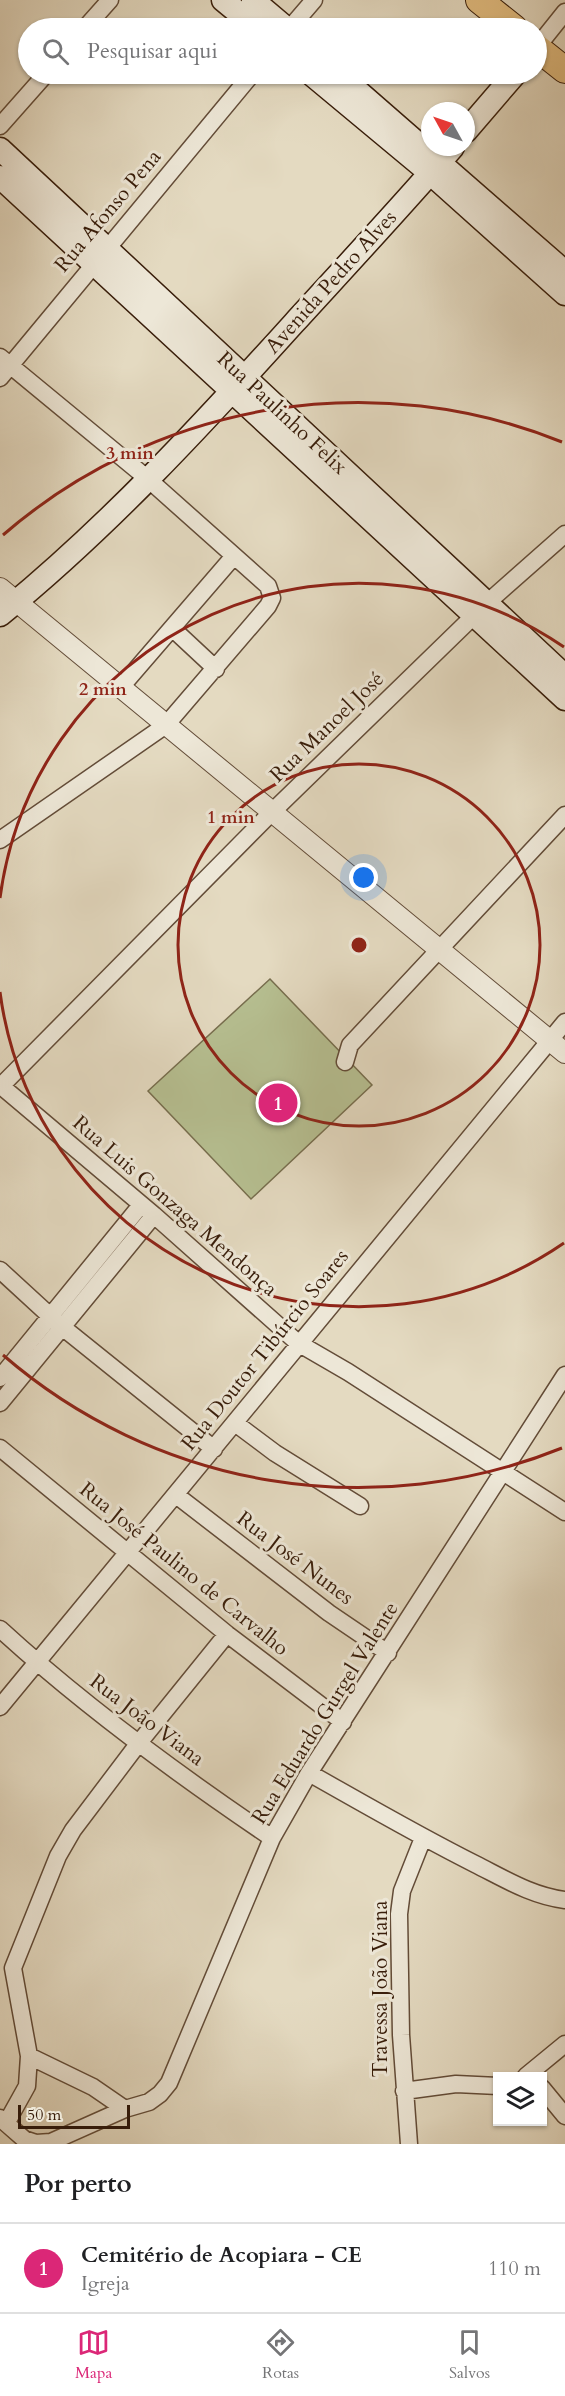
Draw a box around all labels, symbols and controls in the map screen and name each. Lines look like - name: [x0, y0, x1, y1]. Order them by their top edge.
- search box: [18, 18, 547, 84]
- icon: search: [39, 35, 72, 68]
- text: Pesquisar aqui: [87, 36, 218, 66]
- north arrow: [421, 102, 475, 156]
- street label: Rua Afonso Pena: [48, 143, 168, 279]
- street label: Avenida Pedro Alves: [259, 204, 403, 360]
- street label: Rua Paulinho Felix: [210, 345, 354, 482]
- text: 3 min: [106, 441, 154, 466]
- street label: Rua Manoel José: [264, 665, 390, 789]
- text: 2 min: [79, 677, 127, 702]
- text: 1 min: [207, 805, 255, 830]
- your location: [349, 863, 378, 892]
- centre of rings: [349, 935, 369, 955]
- pin: 1: [258, 1080, 298, 1126]
- street label: Rua Luis Gonzaga Mendonça: [66, 1109, 284, 1303]
- street label: Rua Doutor Tibúrcio Soares: [175, 1243, 355, 1457]
- street label: Rua José Paulino de Carvalho: [73, 1475, 295, 1663]
- street label: Rua José Nunes: [231, 1504, 359, 1612]
- street label: Rua Eduardo Gurgel Valente: [245, 1596, 405, 1830]
- street label: Rua João Viana: [84, 1667, 210, 1773]
- street label: Travessa João Viana: [366, 1900, 395, 2078]
- map controls: [493, 2072, 547, 2126]
- button: layers: [493, 2072, 547, 2126]
- scale bar: [18, 2102, 130, 2130]
- text: 50 m: [27, 2104, 61, 2126]
- text: Por perto: [24, 2166, 132, 2201]
- text: Cemitério de Acopiara - CE: [81, 2240, 362, 2270]
- text: 1: [38, 2255, 49, 2282]
- text: 110 m: [488, 2255, 541, 2282]
- text: Igreja: [81, 2270, 130, 2297]
- tab: Mapa: [75, 2326, 112, 2384]
- tab: Rotas: [262, 2326, 299, 2384]
- tab: Salvos: [449, 2326, 490, 2384]

